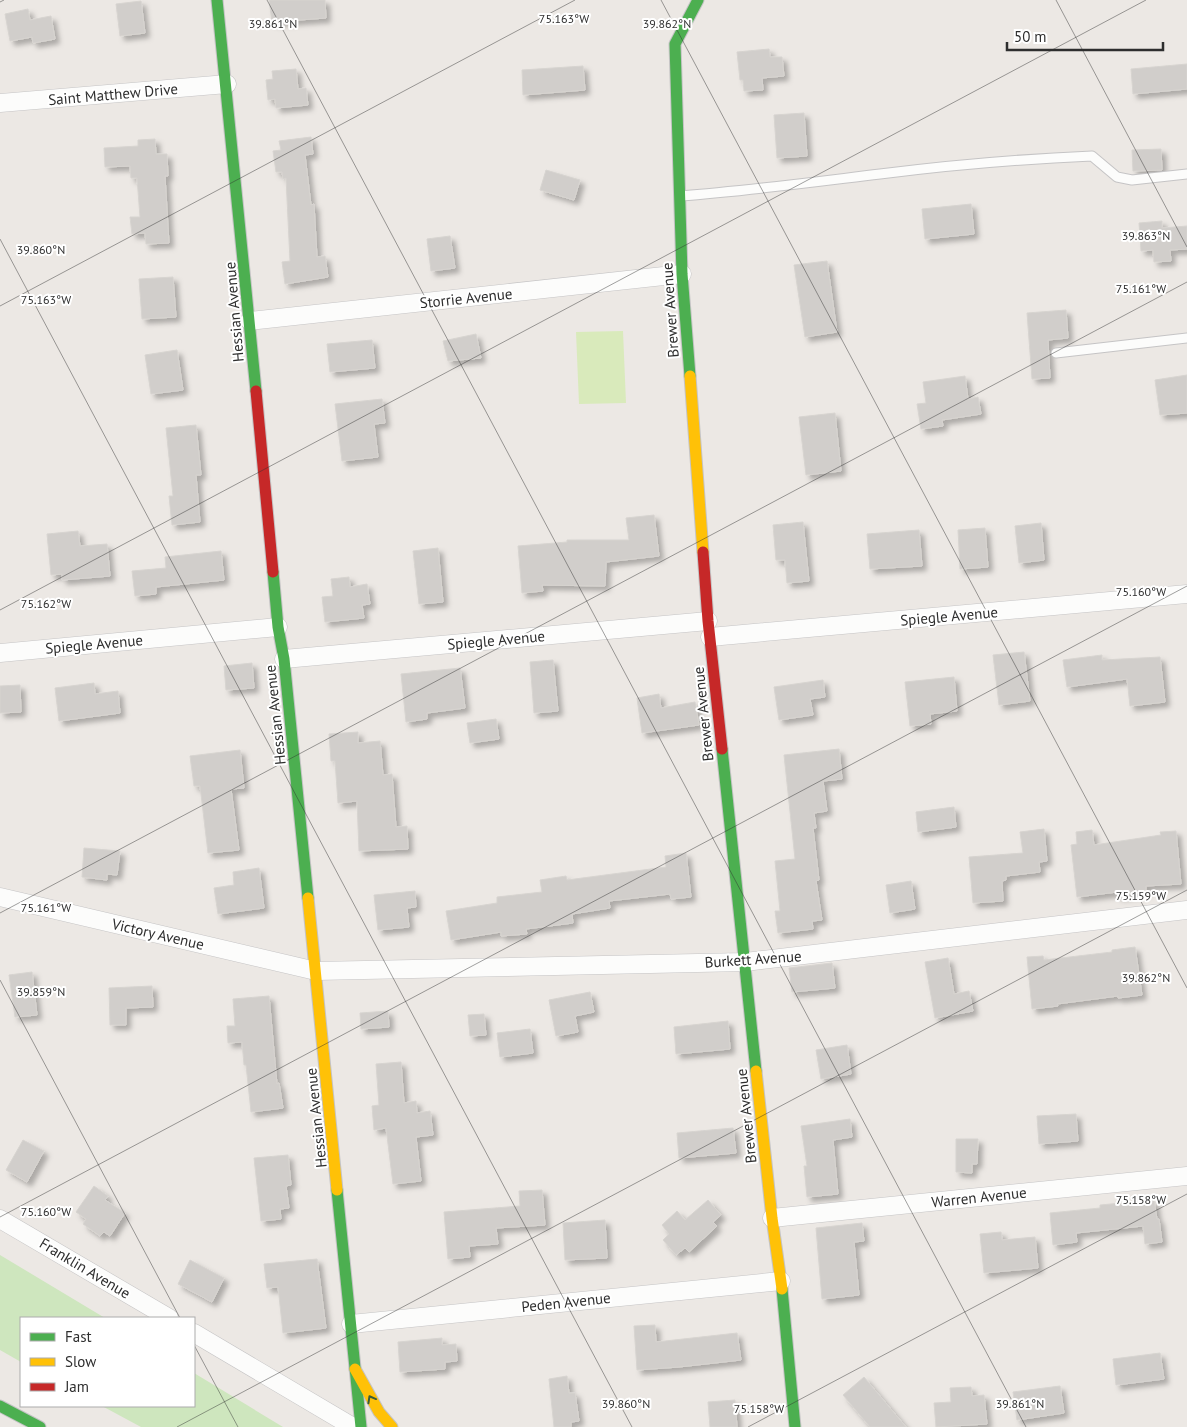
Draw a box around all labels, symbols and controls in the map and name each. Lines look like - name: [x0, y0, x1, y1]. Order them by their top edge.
- text: 75.163°W: [539, 11, 589, 26]
- text: 39.861°N: [249, 16, 297, 31]
- text: 39.862°N: [643, 16, 691, 31]
- scale bar: [1007, 20, 1163, 52]
- text: 50 m: [1014, 27, 1047, 46]
- street label: Saint Matthew Drive: [47, 79, 179, 109]
- text: 39.863°N: [1122, 228, 1170, 243]
- text: 39.860°N: [17, 242, 65, 257]
- street label: Hessian Avenue: [220, 261, 248, 363]
- street label: Brewer Avenue: [657, 262, 683, 358]
- text: 75.161°W: [1116, 281, 1166, 296]
- street label: Storrie Avenue: [419, 284, 513, 312]
- text: 75.163°W: [21, 292, 71, 307]
- text: 75.160°W: [1116, 584, 1166, 599]
- text: 75.162°W: [21, 596, 71, 611]
- street label: Spiegle Avenue: [899, 602, 999, 630]
- street label: Spiegle Avenue: [446, 626, 546, 654]
- street label: Spiegle Avenue: [44, 630, 144, 658]
- street label: Hessian Avenue: [260, 664, 290, 766]
- street label: Brewer Avenue: [689, 666, 717, 762]
- text: 75.159°W: [1116, 888, 1166, 903]
- text: 75.161°W: [21, 900, 71, 915]
- street label: Victory Avenue: [109, 914, 206, 954]
- street label: Burkett Avenue: [704, 946, 802, 972]
- text: 39.862°N: [1122, 970, 1170, 985]
- text: 39.859°N: [17, 984, 65, 999]
- street label: Hessian Avenue: [301, 1067, 331, 1169]
- street label: Brewer Avenue: [732, 1068, 760, 1164]
- street label: Warren Avenue: [930, 1183, 1028, 1211]
- text: 75.158°W: [1116, 1192, 1166, 1207]
- text: 75.160°W: [21, 1204, 71, 1219]
- street label: Franklin Avenue: [36, 1233, 134, 1303]
- street label: Peden Avenue: [520, 1288, 612, 1316]
- legend: [20, 1317, 195, 1407]
- text: Fast: [65, 1327, 92, 1346]
- text: Slow: [65, 1352, 96, 1371]
- text: Jam: [64, 1377, 89, 1396]
- one-way arrow: [368, 1396, 378, 1405]
- text: 39.860°N: [602, 1396, 650, 1411]
- text: 39.861°N: [996, 1396, 1044, 1411]
- text: 75.158°W: [734, 1401, 784, 1416]

